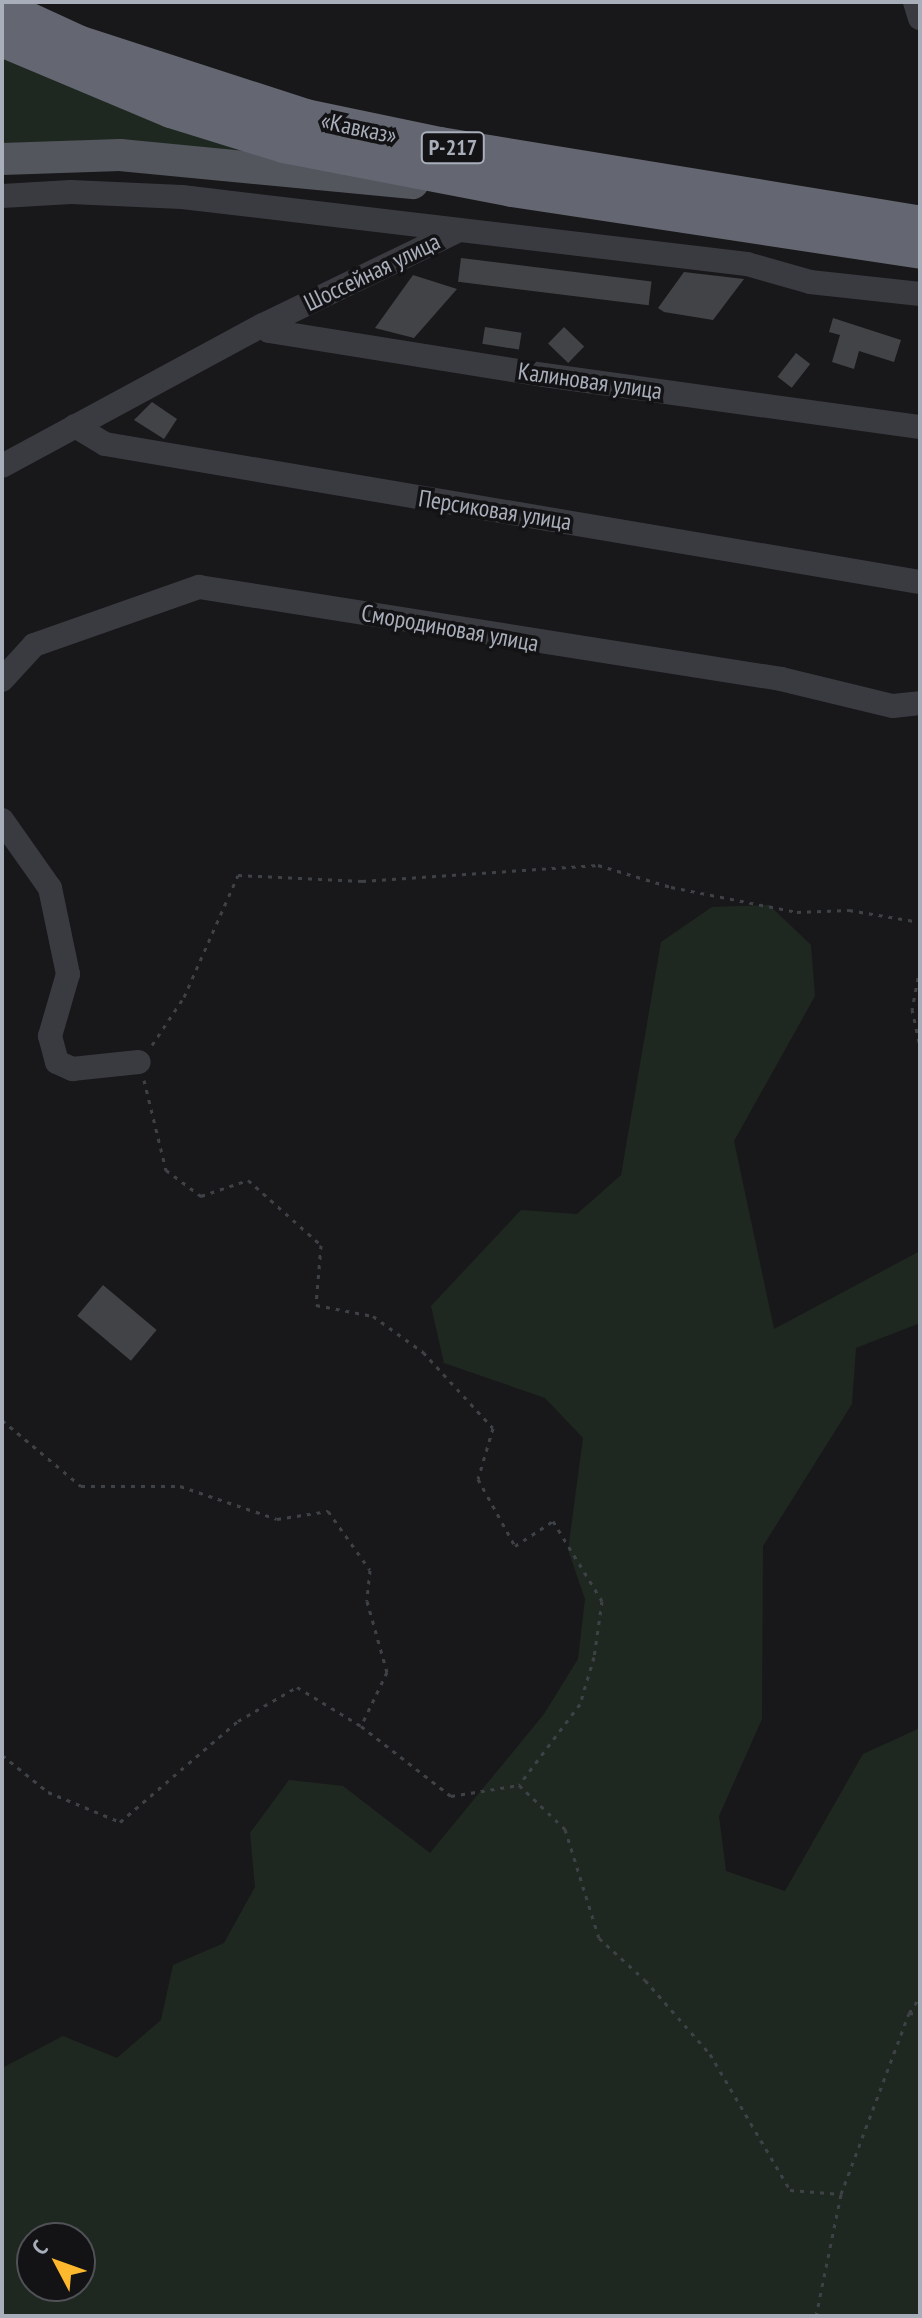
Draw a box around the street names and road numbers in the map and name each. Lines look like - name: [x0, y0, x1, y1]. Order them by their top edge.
- street label: «Кавказ»: [318, 106, 400, 150]
- road number: Р-217: [419, 130, 487, 166]
- street label: Шоссейная улица: [299, 227, 445, 317]
- street label: Калиновая улица: [516, 357, 664, 405]
- street label: Персиковая улица: [417, 484, 573, 536]
- street label: Смородиновая улица: [359, 598, 541, 658]

